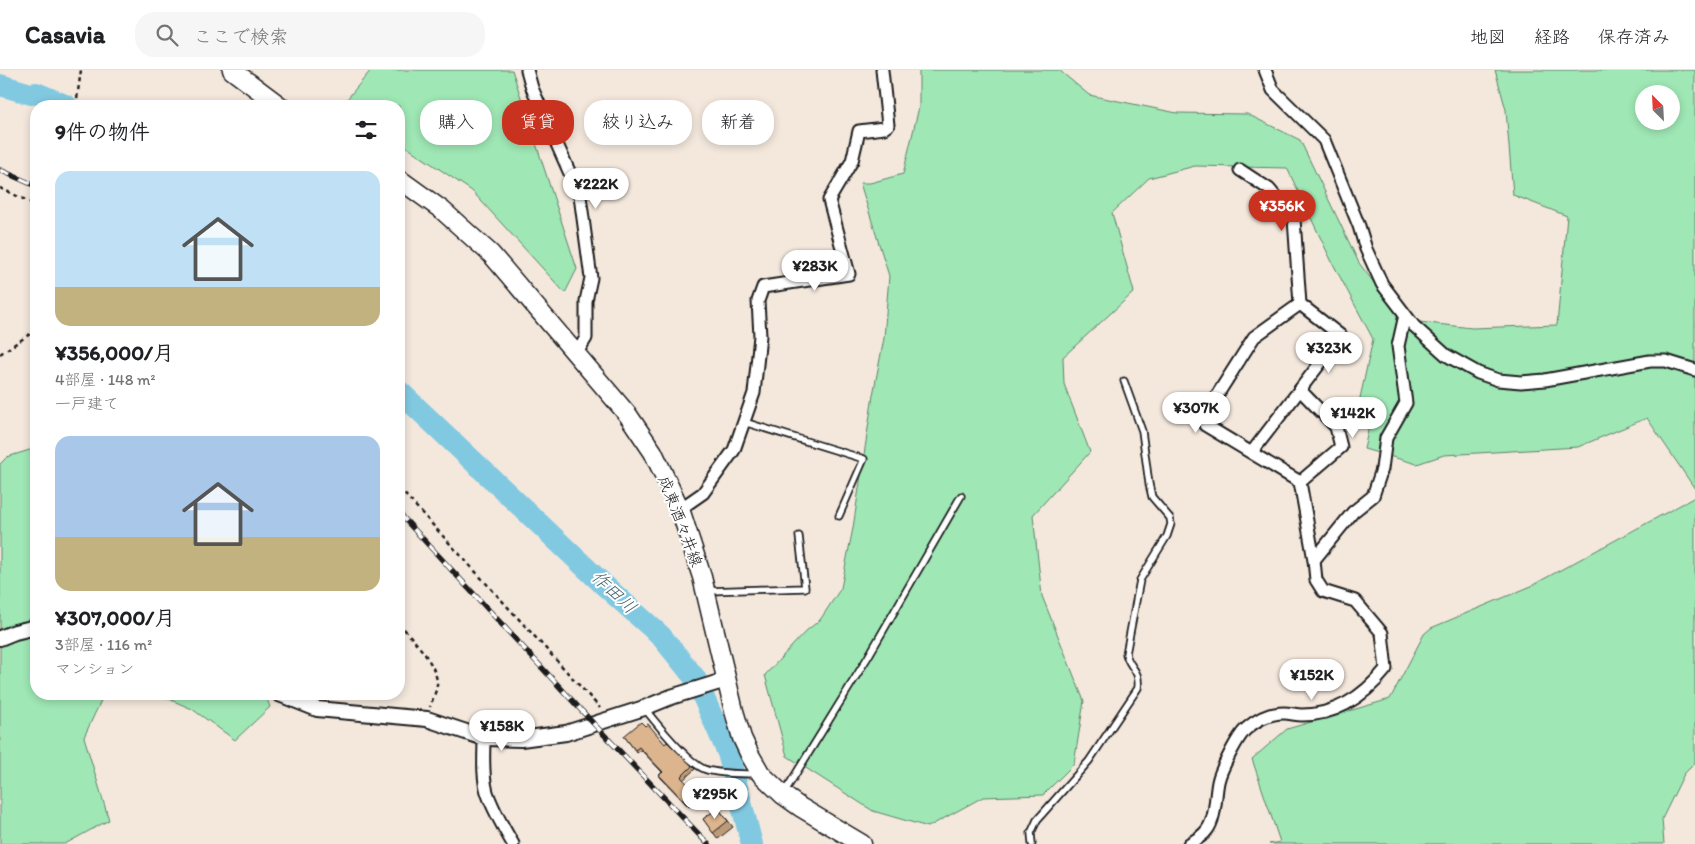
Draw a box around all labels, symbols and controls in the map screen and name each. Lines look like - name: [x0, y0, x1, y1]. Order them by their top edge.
- search box: [135, 12, 485, 57]
- text: Casavia: [25, 20, 105, 49]
- icon: search: [153, 21, 181, 49]
- text: ここで検索: [193, 25, 288, 48]
- text: 地図: [1470, 26, 1506, 48]
- text: 経路: [1534, 26, 1570, 48]
- text: 保存済み: [1598, 26, 1670, 48]
- north arrow: [1635, 85, 1680, 130]
- map controls: [1635, 85, 1680, 130]
- chip: 購入: [420, 100, 492, 145]
- chip: 賃貸: [502, 100, 574, 145]
- chip: 絞り込み: [584, 100, 692, 145]
- chip: 新着: [702, 100, 774, 145]
- icon: filters: [352, 116, 380, 144]
- text: 9件の物件: [55, 119, 150, 144]
- pin: ¥222K: [561, 168, 631, 210]
- text: ¥222K: [574, 174, 618, 193]
- pin: ¥356K: [1247, 190, 1317, 232]
- text: ¥356K: [1260, 196, 1304, 215]
- icon: home: [173, 204, 263, 294]
- pin: ¥283K: [780, 250, 850, 292]
- text: ¥283K: [792, 256, 838, 275]
- pin: ¥323K: [1294, 332, 1364, 374]
- text: ¥323K: [1306, 338, 1352, 357]
- text: ¥356,000/月: [55, 340, 174, 365]
- text: 4部屋 · 148 m²: [55, 370, 156, 389]
- pin: ¥307K: [1161, 392, 1231, 434]
- text: 一戸建て: [55, 394, 119, 413]
- pin: ¥142K: [1318, 396, 1388, 439]
- text: ¥307K: [1173, 398, 1219, 417]
- text: ¥142K: [1331, 403, 1375, 422]
- icon: home: [173, 469, 263, 559]
- street label: 成東酒々井線: [654, 473, 707, 569]
- water label: 作田川: [587, 566, 641, 618]
- text: ¥307,000/月: [55, 605, 175, 630]
- text: 3部屋 · 116 m²: [55, 635, 152, 654]
- pin: ¥152K: [1277, 658, 1347, 701]
- text: マンション: [55, 659, 134, 678]
- text: ¥152K: [1290, 665, 1334, 684]
- pin: ¥158K: [467, 710, 537, 752]
- text: ¥158K: [480, 716, 524, 735]
- pin: ¥295K: [680, 778, 750, 820]
- text: ¥295K: [693, 784, 737, 803]

